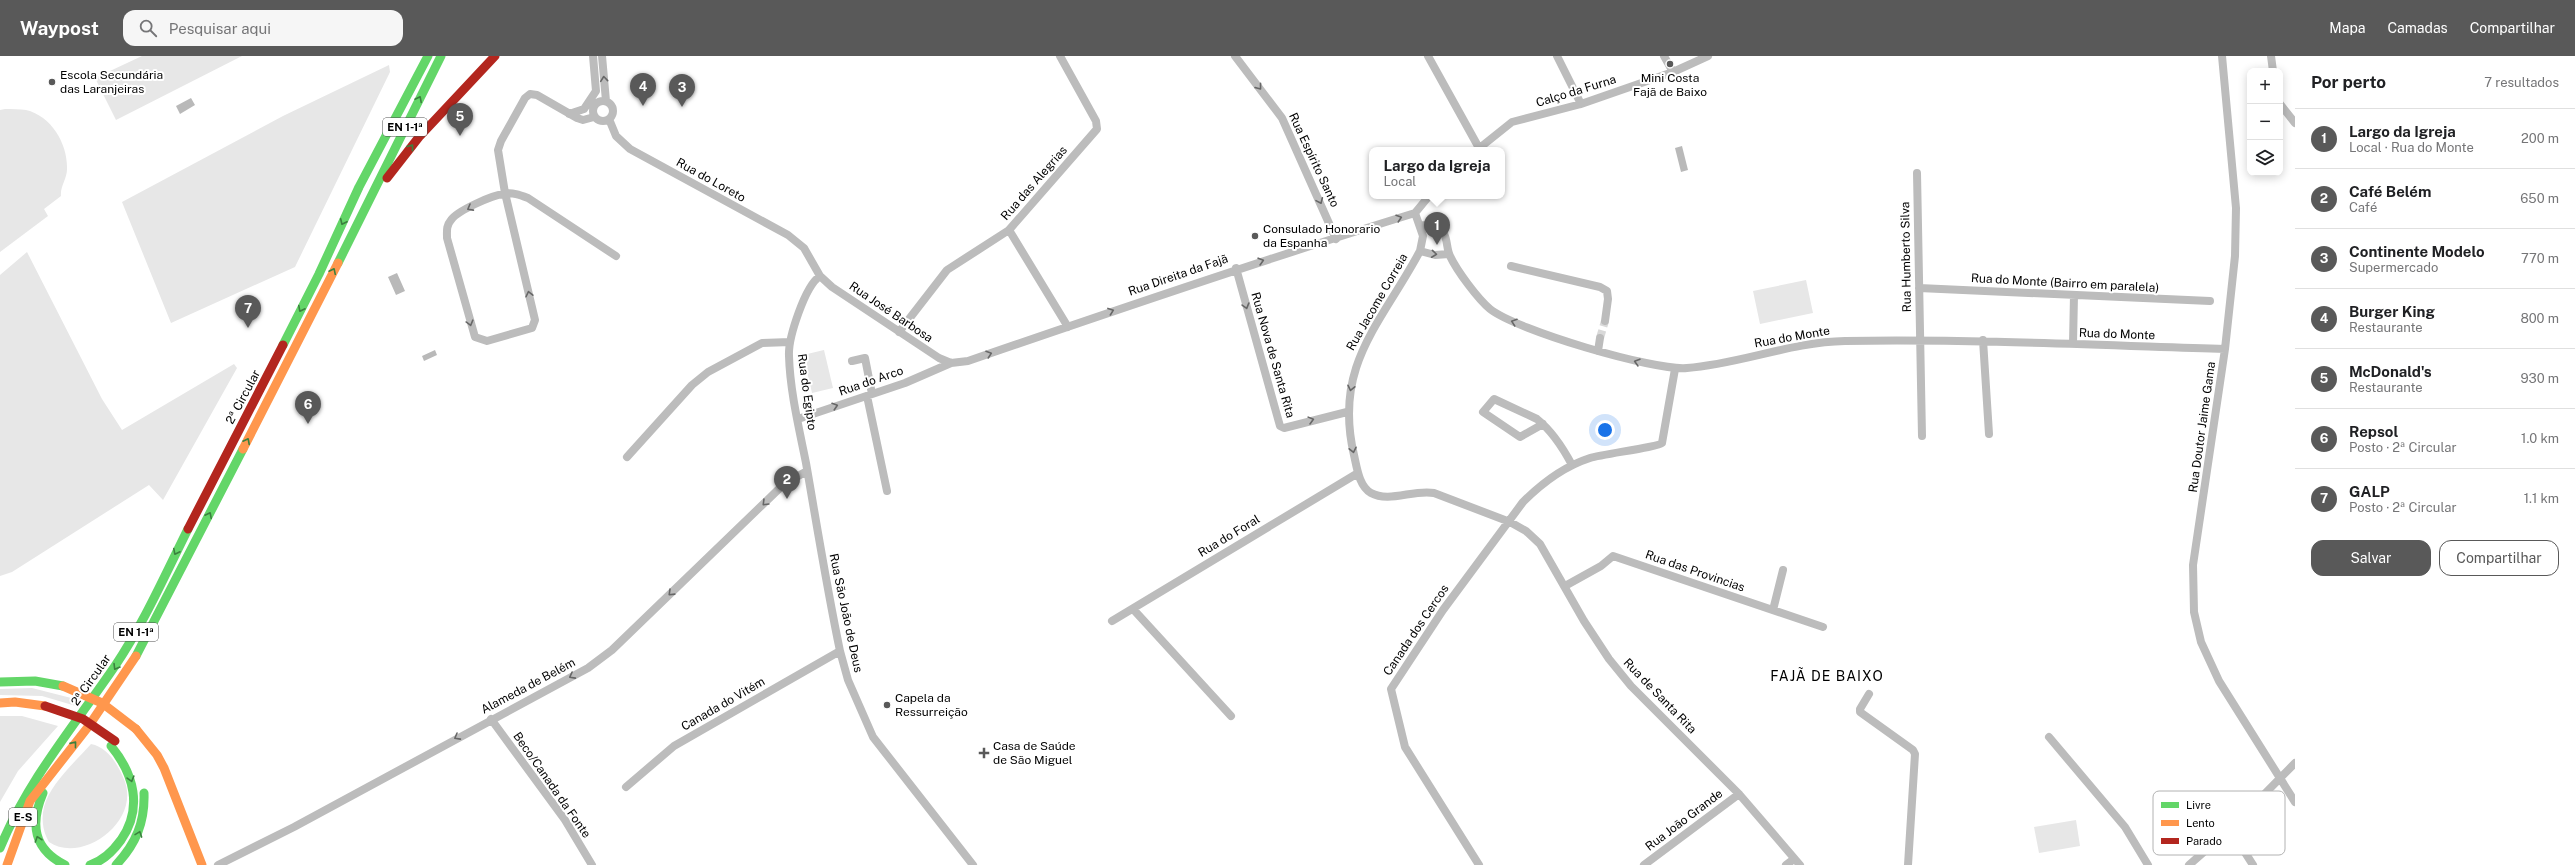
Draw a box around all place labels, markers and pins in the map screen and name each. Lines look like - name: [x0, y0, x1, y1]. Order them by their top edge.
- marker: Mini Costa Fajã de Baixo: [1665, 59, 1675, 69]
- place label: Escola Secundária das Laranjeiras: [60, 68, 163, 96]
- place label: Mini Costa Fajã de Baixo: [1633, 71, 1707, 99]
- pin: 4: [630, 73, 656, 106]
- pin: 3: [669, 74, 695, 107]
- marker: Escola Secundária das Laranjeiras: [47, 77, 57, 87]
- pin: 5: [447, 103, 473, 136]
- pin: 1: [1424, 212, 1450, 245]
- place label: Consulado Honorario da Espanha: [1263, 222, 1380, 250]
- marker: Consulado Honorario da Espanha: [1250, 231, 1260, 241]
- pin: 7: [235, 295, 261, 328]
- pin: 6: [295, 391, 321, 424]
- pin: 2: [774, 466, 800, 499]
- place label: Capela da Ressurreição: [895, 691, 968, 719]
- marker: Capela da Ressurreição: [882, 700, 892, 710]
- place label: Casa de Saúde de São Miguel: [993, 739, 1076, 767]
- marker: Casa de Saúde de São Miguel: [978, 747, 990, 759]

